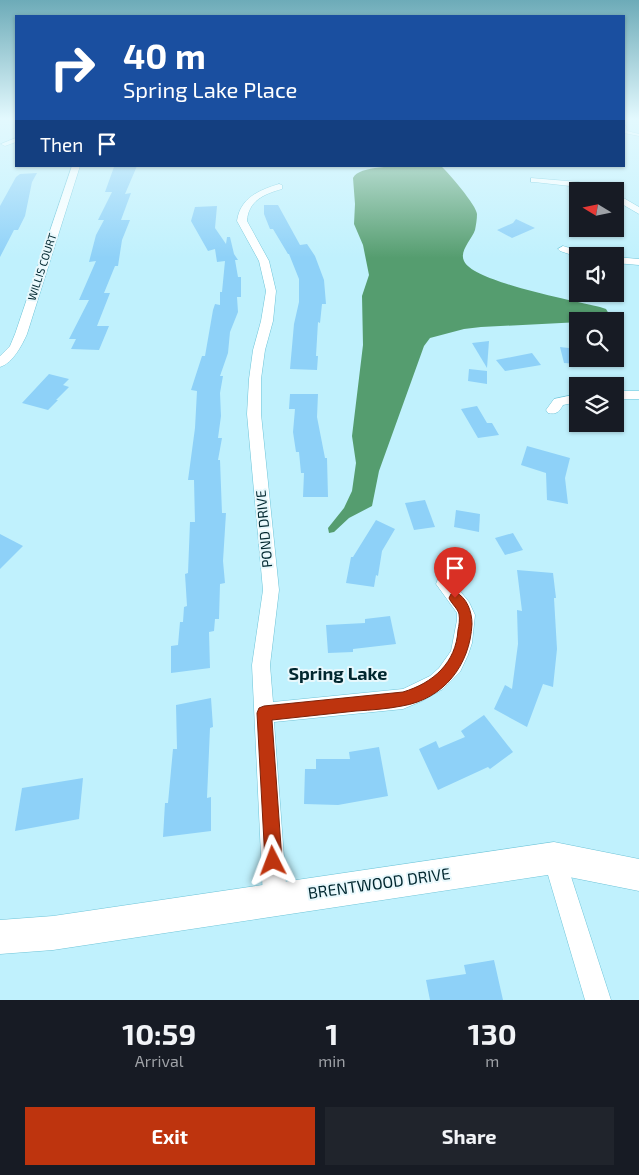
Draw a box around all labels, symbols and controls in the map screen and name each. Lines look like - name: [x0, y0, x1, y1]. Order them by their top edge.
- text: 40 m: [123, 34, 206, 76]
- icon: right: [40, 35, 105, 100]
- text: Spring Lake Place: [123, 76, 297, 102]
- icon: arrive: [93, 130, 121, 158]
- text: Then: [40, 133, 83, 156]
- north arrow: [569, 182, 624, 238]
- map controls: [569, 182, 624, 432]
- street label: WILLIS COURT: [25, 231, 59, 302]
- button: sound: [569, 247, 624, 302]
- button: search: [569, 312, 624, 367]
- button: layers: [569, 377, 624, 432]
- street label: POND DRIVE: [252, 489, 275, 569]
- pin: [434, 547, 476, 598]
- icon: arrive: [441, 554, 469, 582]
- district label: Spring Lake: [289, 662, 387, 684]
- position arrow: [246, 834, 298, 886]
- street label: BRENTWOOD DRIVE: [307, 863, 451, 902]
- text: 10:59: [122, 1015, 196, 1051]
- text: 1: [326, 1015, 338, 1051]
- text: 130: [468, 1015, 517, 1051]
- text: Arrival: [135, 1051, 184, 1070]
- text: min: [318, 1051, 346, 1070]
- text: m: [485, 1051, 499, 1070]
- button: Exit: [25, 1107, 315, 1165]
- button: Share: [325, 1107, 614, 1165]

